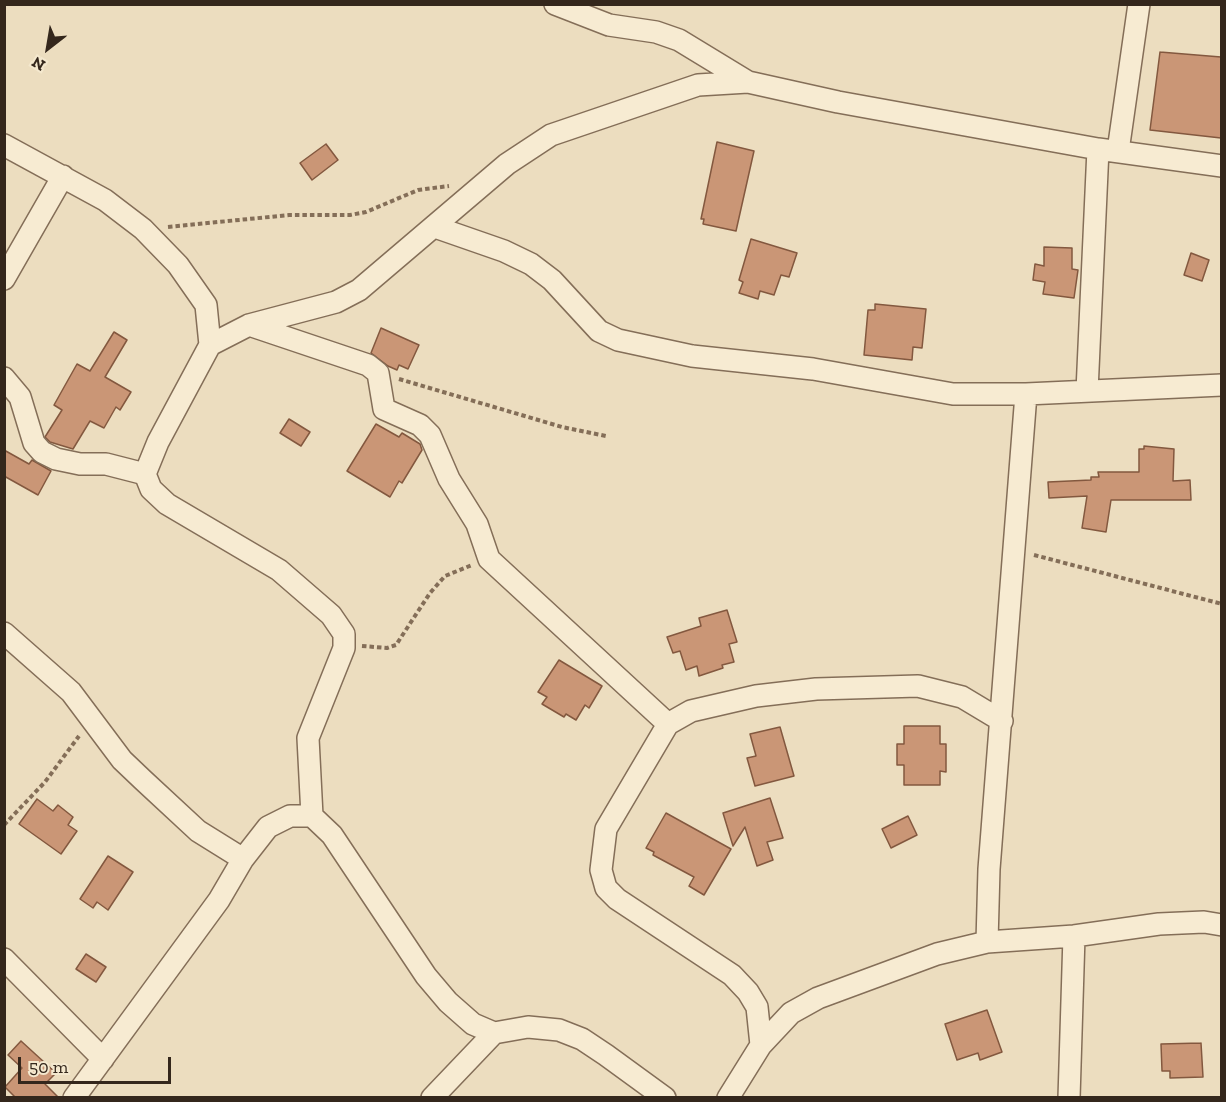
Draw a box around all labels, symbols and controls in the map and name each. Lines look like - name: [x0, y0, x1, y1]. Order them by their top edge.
- north arrow: [18, 18, 78, 78]
- text: N: [28, 53, 49, 75]
- scale bar: [21, 1045, 174, 1083]
- text: 50 m: [29, 1056, 68, 1078]

